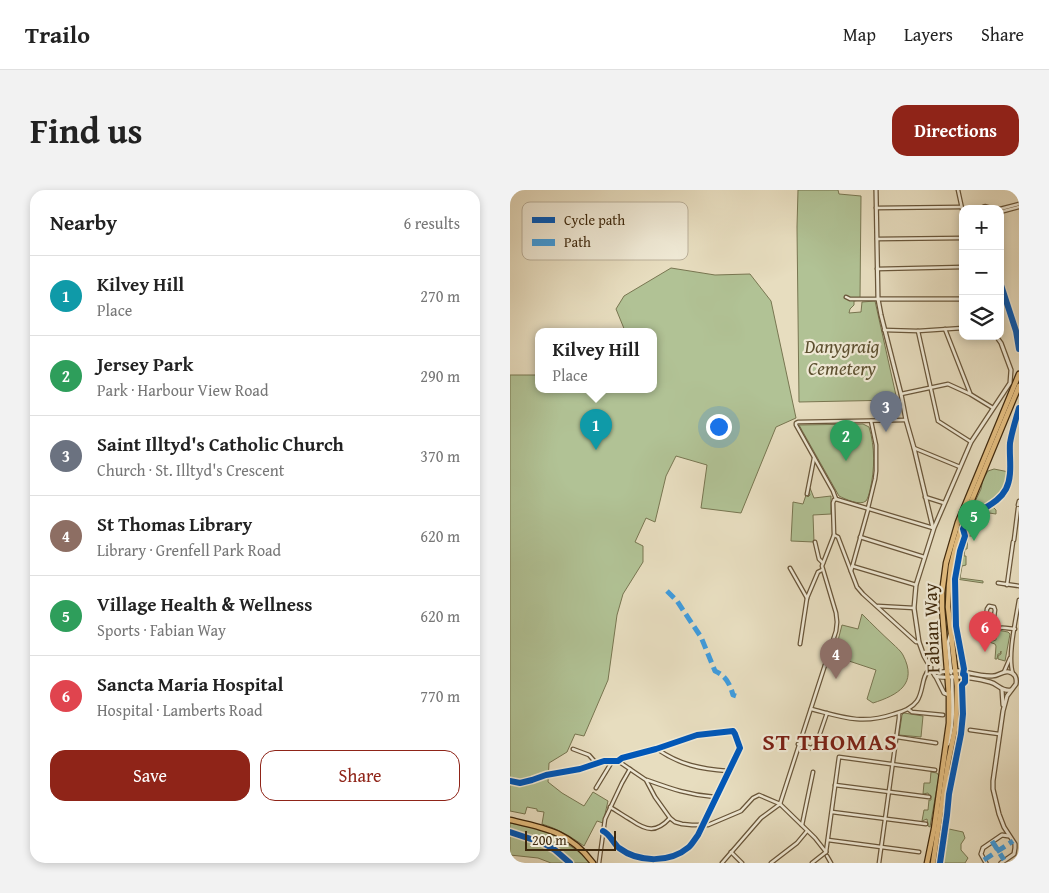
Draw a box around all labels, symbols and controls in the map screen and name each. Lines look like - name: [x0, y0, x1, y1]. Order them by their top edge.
- text: Trailo: [25, 17, 90, 52]
- text: Map: [843, 21, 876, 48]
- text: Layers: [904, 21, 953, 48]
- text: Share: [981, 21, 1024, 48]
- text: Find us: [30, 105, 143, 156]
- button: Directions: [892, 105, 1019, 156]
- legend: [522, 202, 688, 260]
- map controls: [959, 205, 1004, 340]
- button: +: [959, 205, 1004, 250]
- text: Nearby: [50, 207, 117, 238]
- text: Cycle path: [564, 210, 625, 230]
- text: 6 results: [403, 211, 460, 235]
- text: Path: [564, 232, 591, 252]
- button: −: [959, 250, 1004, 295]
- text: Kilvey Hill: [97, 270, 184, 298]
- text: 1: [62, 284, 70, 308]
- text: 270 m: [420, 284, 460, 308]
- button: layers: [959, 295, 1004, 340]
- text: Place: [97, 298, 132, 322]
- popup: [535, 328, 657, 393]
- park label: Danygraig Cemetery: [804, 332, 880, 382]
- text: Kilvey Hill: [552, 335, 640, 363]
- text: Jersey Park: [97, 350, 193, 378]
- text: Place: [552, 363, 588, 387]
- text: 2: [62, 364, 70, 388]
- text: 290 m: [420, 364, 460, 388]
- text: Park · Harbour View Road: [97, 378, 268, 402]
- pin: 3: [870, 391, 902, 432]
- pin: 1: [580, 409, 612, 450]
- your location: [706, 414, 732, 440]
- pin: 2: [830, 420, 862, 461]
- text: Saint Illtyd's Catholic Church: [97, 430, 344, 458]
- text: 3: [62, 444, 70, 468]
- text: 370 m: [420, 444, 460, 468]
- text: Church · St. Illtyd's Crescent: [97, 458, 284, 482]
- pin: 5: [958, 500, 990, 541]
- text: St Thomas Library: [97, 510, 252, 538]
- text: 4: [62, 524, 70, 548]
- text: 620 m: [420, 524, 460, 548]
- text: Library · Grenfell Park Road: [97, 538, 281, 562]
- street label: Fabian Way: [915, 582, 947, 674]
- text: Village Health & Wellness: [97, 590, 312, 618]
- text: 5: [62, 604, 70, 628]
- text: 620 m: [420, 604, 460, 628]
- pin: 6: [969, 611, 1001, 652]
- text: Sports · Fabian Way: [97, 618, 226, 642]
- pin: 4: [820, 638, 852, 679]
- text: Sancta Maria Hospital: [97, 670, 283, 698]
- text: 6: [62, 684, 70, 708]
- text: 770 m: [420, 684, 460, 708]
- text: Hospital · Lamberts Road: [97, 698, 262, 722]
- district label: ST THOMAS: [762, 724, 898, 759]
- button: Save: [50, 750, 250, 801]
- button: Share: [260, 750, 460, 801]
- scale bar: [525, 828, 616, 851]
- text: 200 m: [532, 830, 567, 850]

